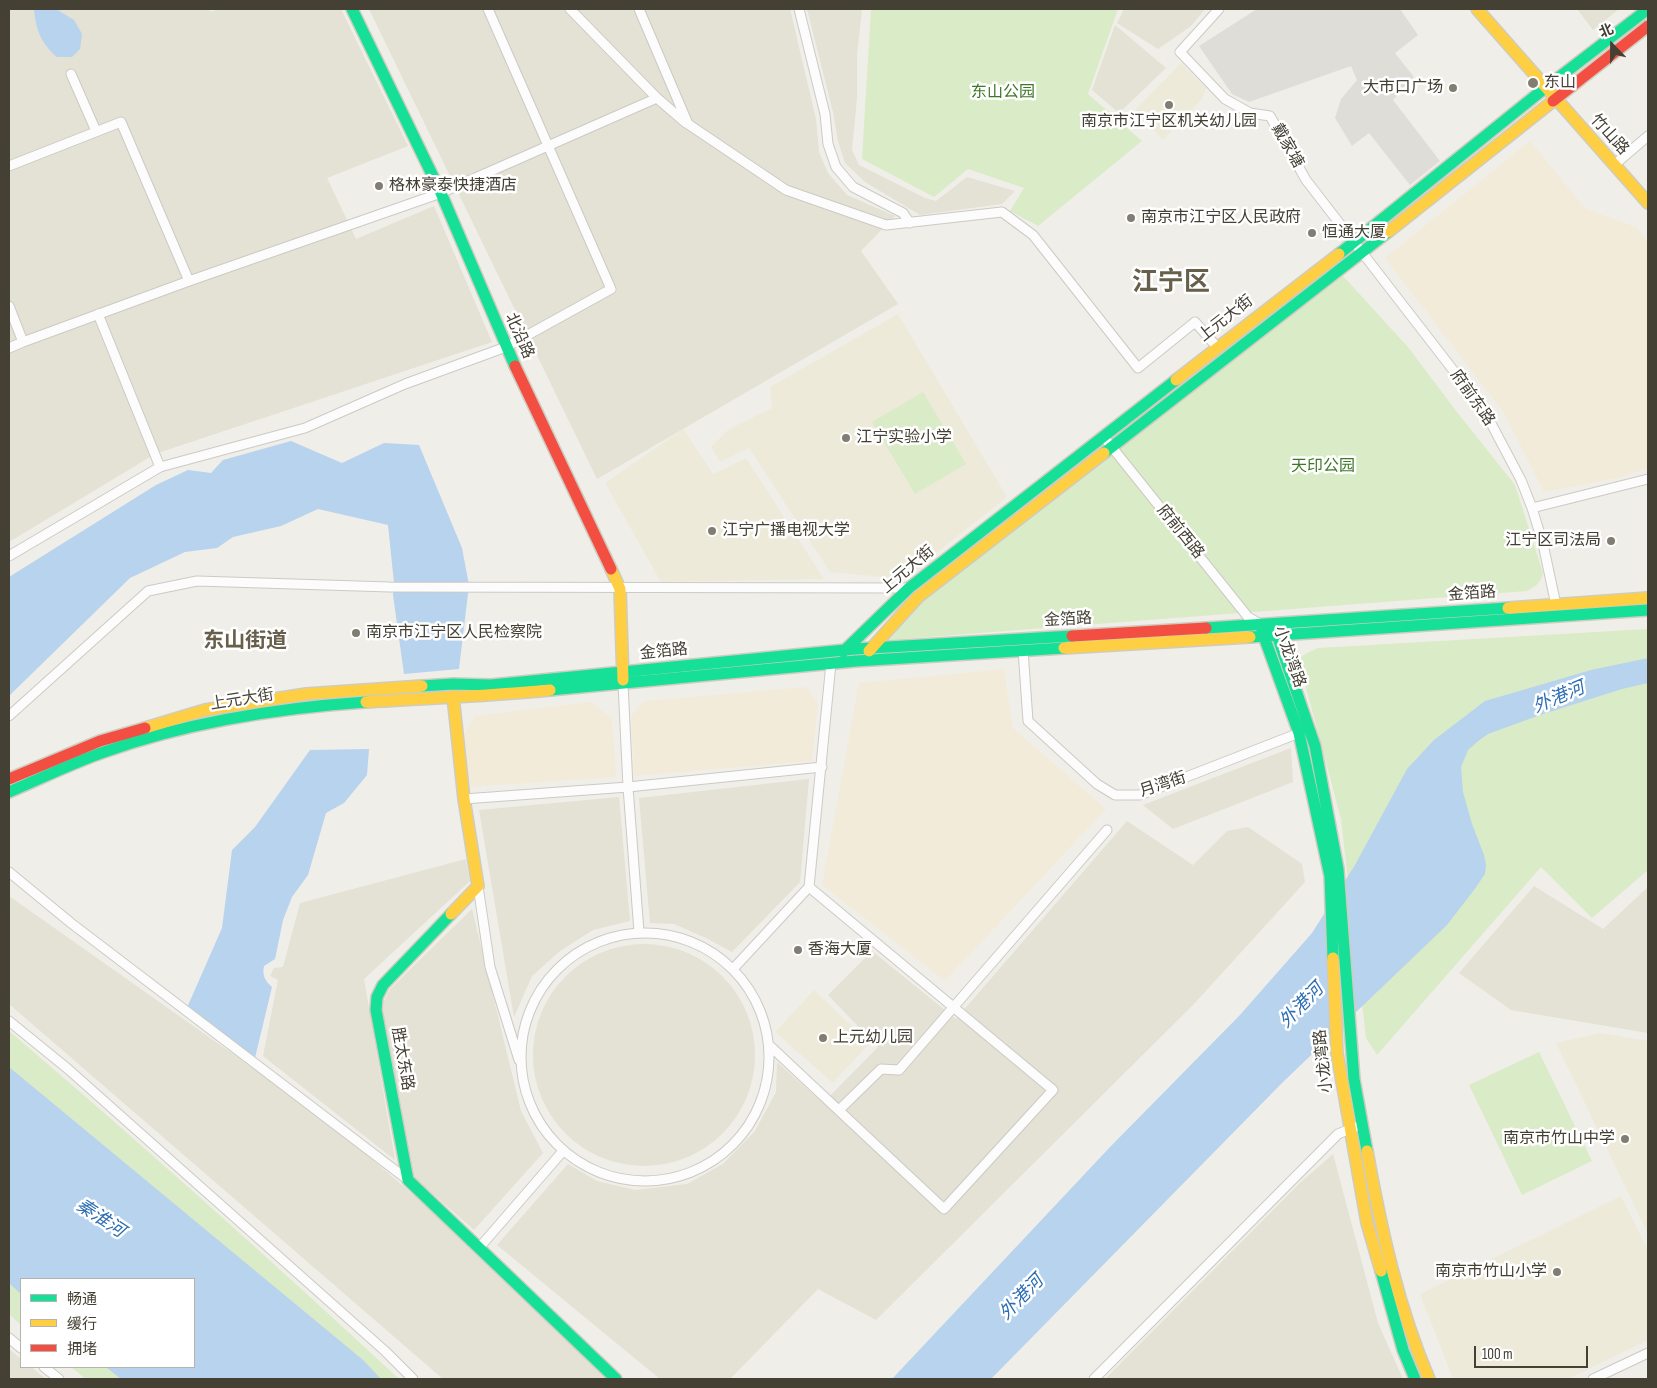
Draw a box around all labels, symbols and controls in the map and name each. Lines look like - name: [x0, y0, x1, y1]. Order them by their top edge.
- north arrow: [1587, 20, 1637, 70]
- text: 北: [1597, 20, 1616, 41]
- place label: 东山: [1544, 73, 1576, 93]
- marker: 东山: [1526, 76, 1540, 90]
- place label: 大市口广场: [1363, 78, 1443, 98]
- marker: 大市口广场: [1447, 82, 1459, 94]
- park label: 东山公园: [971, 83, 1035, 103]
- marker: 南京市江宁区机关幼儿园: [1163, 99, 1175, 111]
- street label: 竹山路: [1586, 111, 1632, 159]
- place label: 南京市江宁区机关幼儿园: [1081, 112, 1257, 132]
- street label: 戴家塘: [1267, 120, 1307, 172]
- place label: 格林豪泰快捷酒店: [389, 176, 517, 196]
- marker: 格林豪泰快捷酒店: [373, 180, 385, 192]
- place label: 南京市江宁区人民政府: [1141, 208, 1301, 228]
- marker: 南京市江宁区人民政府: [1125, 212, 1137, 224]
- place label: 恒通大厦: [1322, 223, 1386, 243]
- marker: 恒通大厦: [1306, 227, 1318, 239]
- district label: 江宁区: [1132, 267, 1210, 299]
- street label: 上元大街: [1195, 292, 1257, 346]
- street label: 北沿路: [500, 310, 538, 362]
- street label: 府前东路: [1446, 366, 1498, 430]
- place label: 江宁实验小学: [856, 428, 952, 448]
- marker: 江宁实验小学: [840, 432, 852, 444]
- park label: 天印公园: [1291, 457, 1355, 477]
- street label: 府前西路: [1152, 501, 1208, 563]
- place label: 江宁广播电视大学: [722, 521, 850, 541]
- marker: 江宁广播电视大学: [706, 525, 718, 537]
- place label: 江宁区司法局: [1505, 531, 1601, 551]
- marker: 江宁区司法局: [1605, 535, 1617, 547]
- street label: 上元大街: [877, 542, 939, 598]
- street label: 金箔路: [1447, 583, 1497, 605]
- street label: 金箔路: [1044, 609, 1092, 631]
- place label: 南京市江宁区人民检察院: [366, 623, 542, 643]
- street label: 小龙湾路: [1269, 624, 1309, 690]
- marker: 南京市江宁区人民检察院: [350, 627, 362, 639]
- district label: 东山街道: [203, 629, 287, 655]
- street label: 金箔路: [639, 640, 689, 664]
- water label: 外港河: [1530, 678, 1588, 718]
- street label: 上元大街: [209, 686, 275, 714]
- street label: 月湾街: [1137, 768, 1189, 802]
- place label: 香海大厦: [808, 940, 872, 960]
- marker: 香海大厦: [792, 944, 804, 956]
- water label: 外港河: [1275, 979, 1329, 1033]
- street label: 胜太东路: [387, 1026, 417, 1092]
- place label: 上元幼儿园: [833, 1028, 913, 1048]
- street label: 小龙湾路: [1311, 1028, 1337, 1094]
- marker: 上元幼儿园: [817, 1032, 829, 1044]
- place label: 南京市竹山中学: [1503, 1129, 1615, 1149]
- marker: 南京市竹山中学: [1619, 1133, 1631, 1145]
- water label: 秦淮河: [71, 1195, 129, 1243]
- place label: 南京市竹山小学: [1435, 1262, 1547, 1282]
- marker: 南京市竹山小学: [1551, 1266, 1563, 1278]
- water label: 外港河: [995, 1271, 1049, 1325]
- legend: [20, 1278, 195, 1368]
- text: 畅通: [67, 1290, 97, 1309]
- text: 缓行: [67, 1315, 97, 1334]
- scale bar: [1477, 1336, 1591, 1368]
- text: 拥堵: [67, 1340, 97, 1359]
- text: 100 m: [1482, 1345, 1513, 1364]

